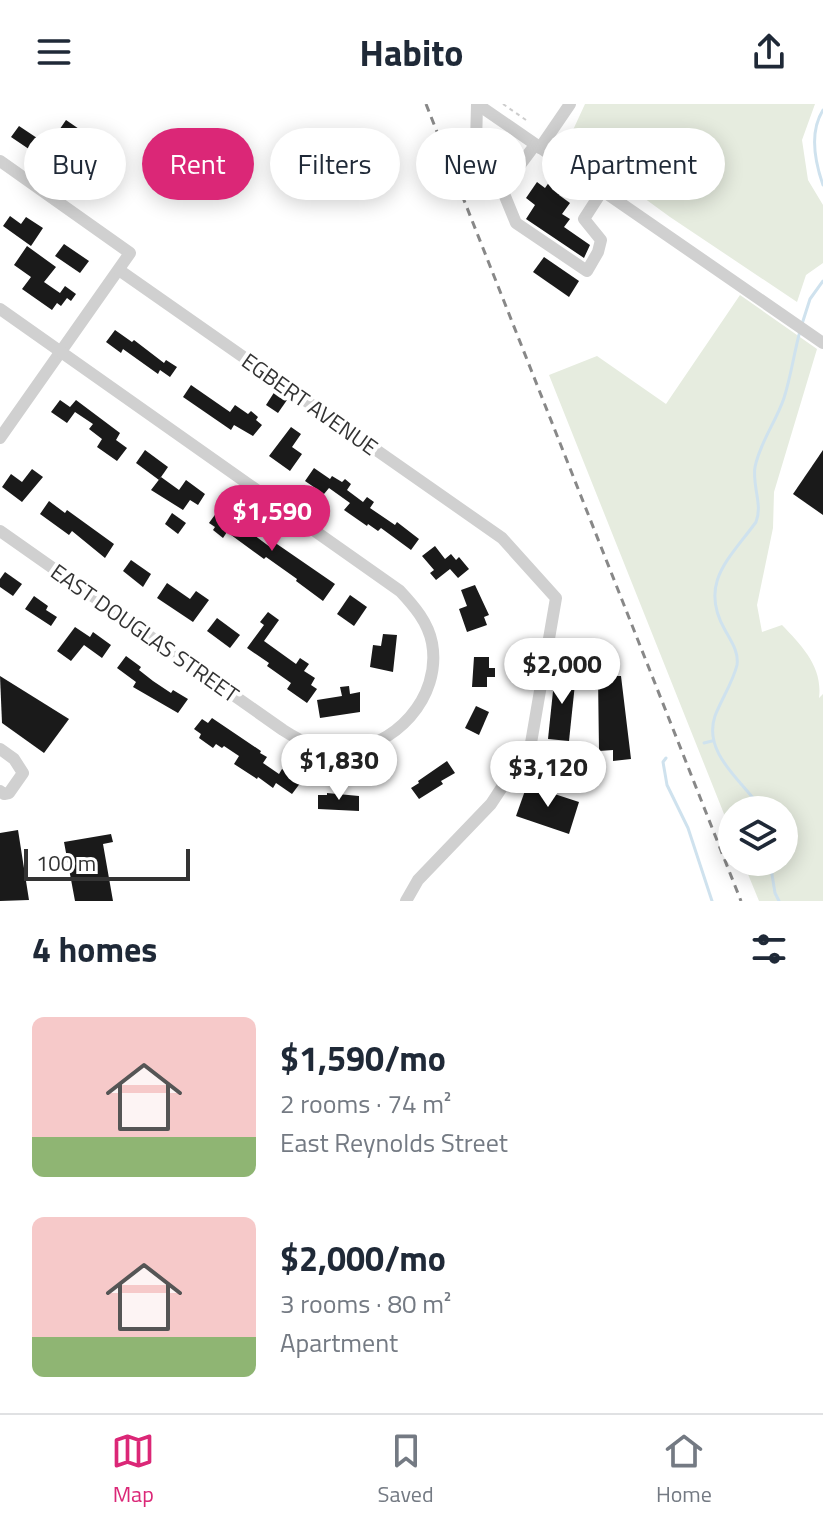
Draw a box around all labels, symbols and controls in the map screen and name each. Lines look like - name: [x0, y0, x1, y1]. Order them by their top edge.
- text: Habito: [360, 25, 463, 80]
- icon: menu: [32, 30, 76, 74]
- icon: share: [747, 30, 791, 74]
- chip: Buy: [24, 128, 126, 200]
- chip: Rent: [142, 128, 254, 200]
- chip: Filters: [270, 128, 400, 200]
- chip: New: [416, 128, 526, 200]
- chip: Apartment: [542, 128, 725, 200]
- street label: EGBERT AVENUE: [235, 344, 385, 464]
- pin: $1,590: [207, 485, 337, 553]
- text: $1,590: [232, 491, 312, 530]
- street label: EAST DOUGLAS STREET: [44, 555, 246, 711]
- pin: $2,000: [497, 638, 627, 706]
- text: $2,000: [522, 644, 602, 683]
- pin: $1,830: [274, 734, 404, 802]
- text: $1,830: [299, 740, 379, 779]
- pin: $3,120: [483, 741, 613, 809]
- text: $3,120: [508, 747, 588, 786]
- map controls: [718, 796, 798, 876]
- button: layers: [718, 796, 798, 876]
- scale bar: [24, 845, 190, 881]
- text: 100 m: [36, 846, 96, 880]
- text: 4 homes: [32, 923, 157, 975]
- icon: filters: [747, 927, 791, 971]
- text: $1,590/mo: [280, 1032, 446, 1084]
- icon: home: [96, 1049, 192, 1145]
- text: 2 rooms · 74 m²: [280, 1084, 451, 1123]
- text: East Reynolds Street: [280, 1123, 508, 1162]
- text: $2,000/mo: [280, 1232, 446, 1284]
- icon: home: [96, 1249, 192, 1345]
- text: 3 rooms · 80 m²: [280, 1284, 451, 1323]
- text: Apartment: [280, 1323, 398, 1362]
- tab: Map: [111, 1429, 155, 1511]
- tab: Saved: [378, 1429, 434, 1511]
- tab: Home: [656, 1429, 712, 1511]

